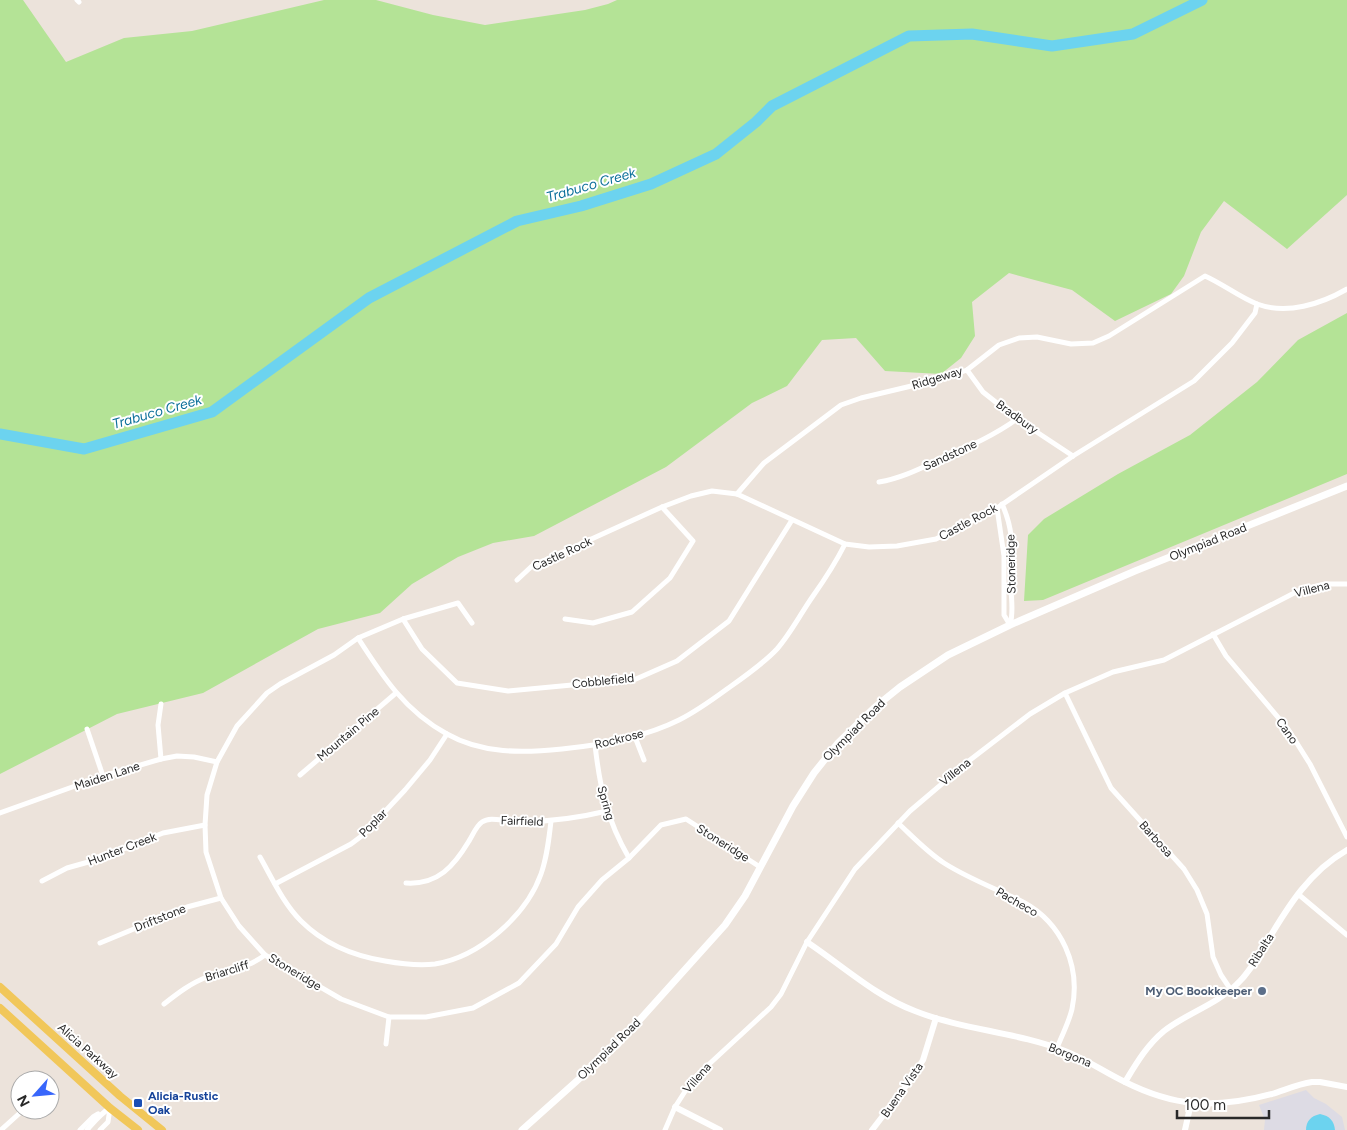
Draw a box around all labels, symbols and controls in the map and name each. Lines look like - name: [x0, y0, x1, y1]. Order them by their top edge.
- water label: Trabuco Creek: [544, 164, 639, 206]
- street label: Ridgeway: [910, 363, 965, 392]
- water label: Trabuco Creek: [110, 391, 205, 433]
- street label: Bradbury: [993, 397, 1041, 437]
- street label: Sandstone: [921, 436, 979, 474]
- street label: Castle Rock: [937, 501, 1000, 543]
- street label: Olympiad Road: [1167, 520, 1249, 564]
- street label: Castle Rock: [530, 534, 594, 574]
- street label: Stoneridge: [1003, 534, 1019, 594]
- street label: Villena: [1293, 578, 1331, 600]
- street label: Cobblefield: [571, 671, 635, 691]
- street label: Olympiad Road: [820, 696, 888, 764]
- street label: Mountain Pine: [314, 704, 382, 764]
- street label: Cano: [1273, 715, 1301, 747]
- street label: Rockrose: [593, 726, 645, 752]
- street label: Villena: [937, 755, 973, 789]
- street label: Maiden Lane: [73, 759, 142, 793]
- street label: Spring: [594, 784, 618, 822]
- street label: Poplar: [356, 806, 390, 840]
- street label: Fairfield: [500, 813, 544, 829]
- street label: Barbosa: [1136, 818, 1176, 860]
- street label: Stoneridge: [694, 821, 752, 865]
- street label: Hunter Creek: [86, 829, 158, 868]
- street label: Pacheco: [994, 884, 1041, 920]
- street label: Driftstone: [132, 901, 188, 935]
- street label: Ribalta: [1245, 931, 1277, 969]
- street label: Stoneridge: [266, 951, 325, 994]
- street label: Briarcliff: [203, 958, 251, 984]
- place label: My OC Bookkeeper: [1145, 984, 1252, 998]
- marker: My OC Bookkeeper: [1256, 985, 1268, 997]
- street label: Olympiad Road: [575, 1015, 643, 1083]
- street label: Alicia Parkway: [55, 1020, 122, 1082]
- street label: Borgona: [1046, 1040, 1094, 1070]
- street label: Villena: [680, 1060, 714, 1096]
- street label: Buena Vista: [878, 1060, 926, 1120]
- north arrow: [10, 1070, 60, 1120]
- scale bar: [1177, 1088, 1270, 1120]
- place label: Alicia-Rustic Oak: [148, 1089, 219, 1117]
- text: N: [14, 1092, 34, 1109]
- text: 100 m: [1184, 1096, 1226, 1114]
- marker: Alicia-Rustic Oak: [132, 1097, 144, 1109]

